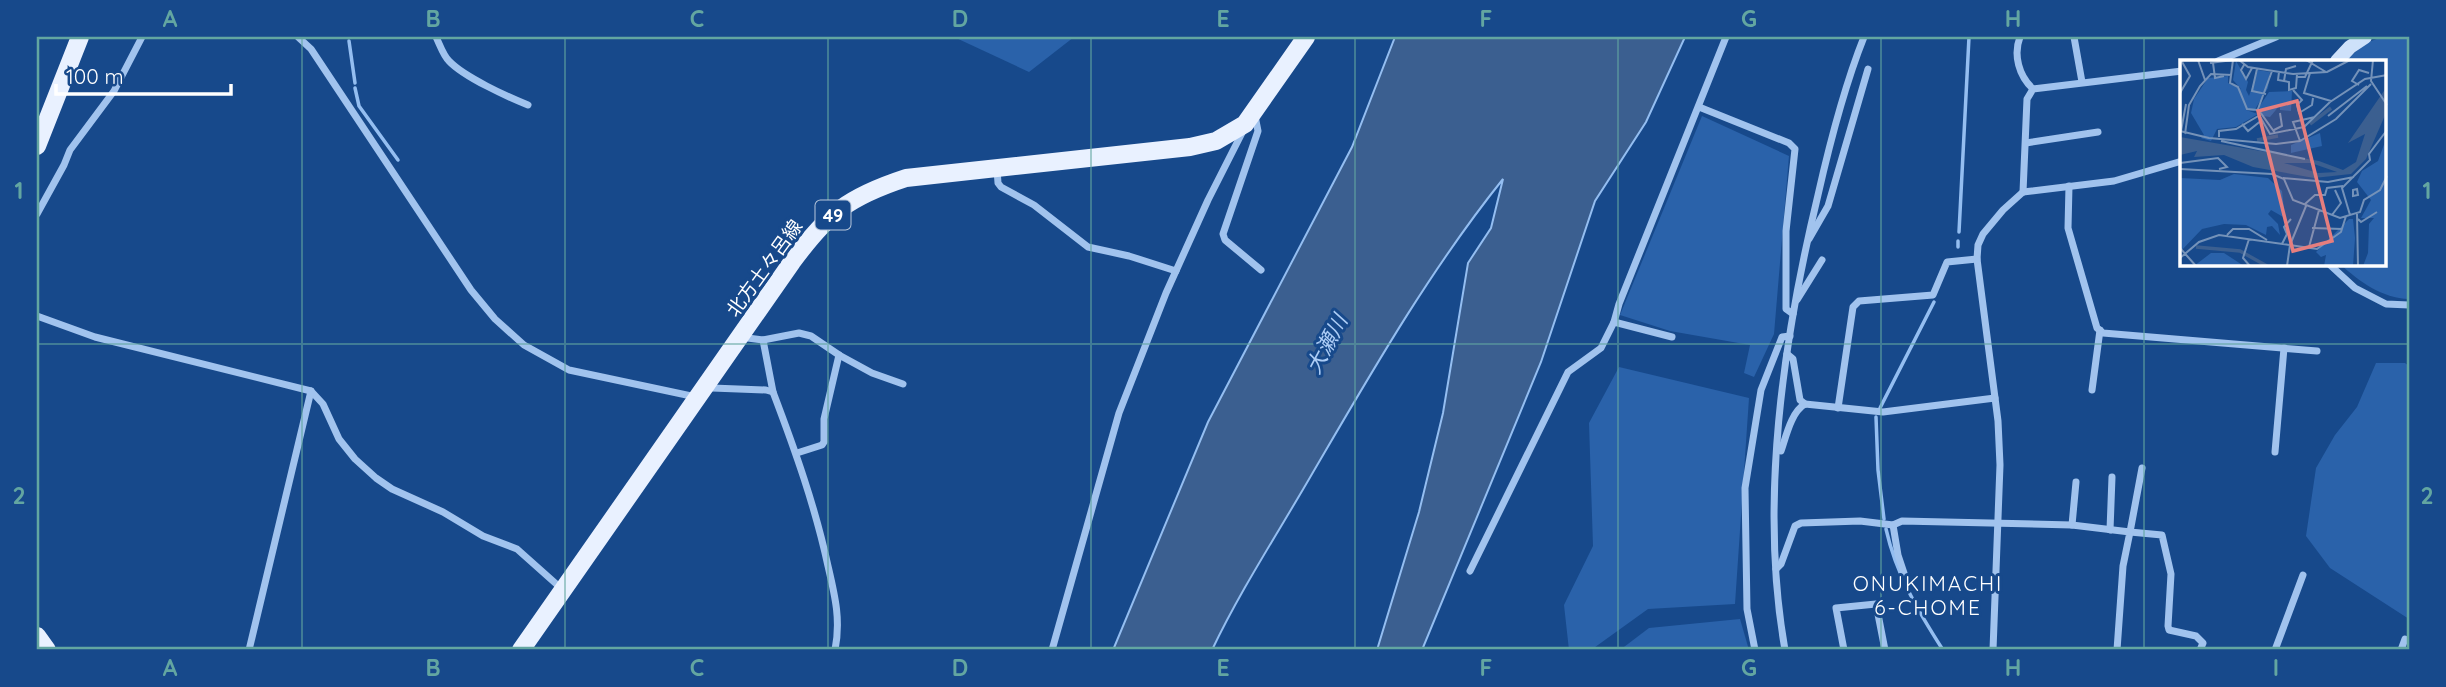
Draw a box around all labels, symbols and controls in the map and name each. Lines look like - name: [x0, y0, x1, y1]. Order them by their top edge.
- text: A: [163, 4, 178, 33]
- text: B: [425, 4, 441, 33]
- text: C: [690, 4, 704, 33]
- text: D: [952, 4, 968, 33]
- text: E: [1216, 4, 1230, 33]
- text: F: [1480, 4, 1492, 33]
- text: G: [1741, 4, 1757, 33]
- text: H: [2005, 4, 2021, 33]
- text: I: [2273, 4, 2279, 33]
- scale bar: [56, 52, 231, 96]
- inset map: [2180, 60, 2386, 266]
- text: 100 m: [66, 63, 124, 89]
- text: 1: [15, 176, 23, 205]
- text: 1: [2423, 176, 2431, 205]
- road number: 49: [816, 200, 850, 230]
- street label: 北方土々呂線: [721, 215, 807, 321]
- water label: 大瀬川: [1300, 308, 1353, 378]
- text: 2: [12, 481, 26, 510]
- text: 2: [2420, 481, 2434, 510]
- district label: ONUKIMACHI 6-CHOME: [1853, 570, 2003, 620]
- text: A: [163, 653, 178, 682]
- text: B: [425, 653, 441, 682]
- text: C: [690, 653, 704, 682]
- text: D: [952, 653, 968, 682]
- text: E: [1216, 653, 1230, 682]
- text: F: [1480, 653, 1492, 682]
- text: G: [1741, 653, 1757, 682]
- text: H: [2005, 653, 2021, 682]
- text: I: [2273, 653, 2279, 682]

